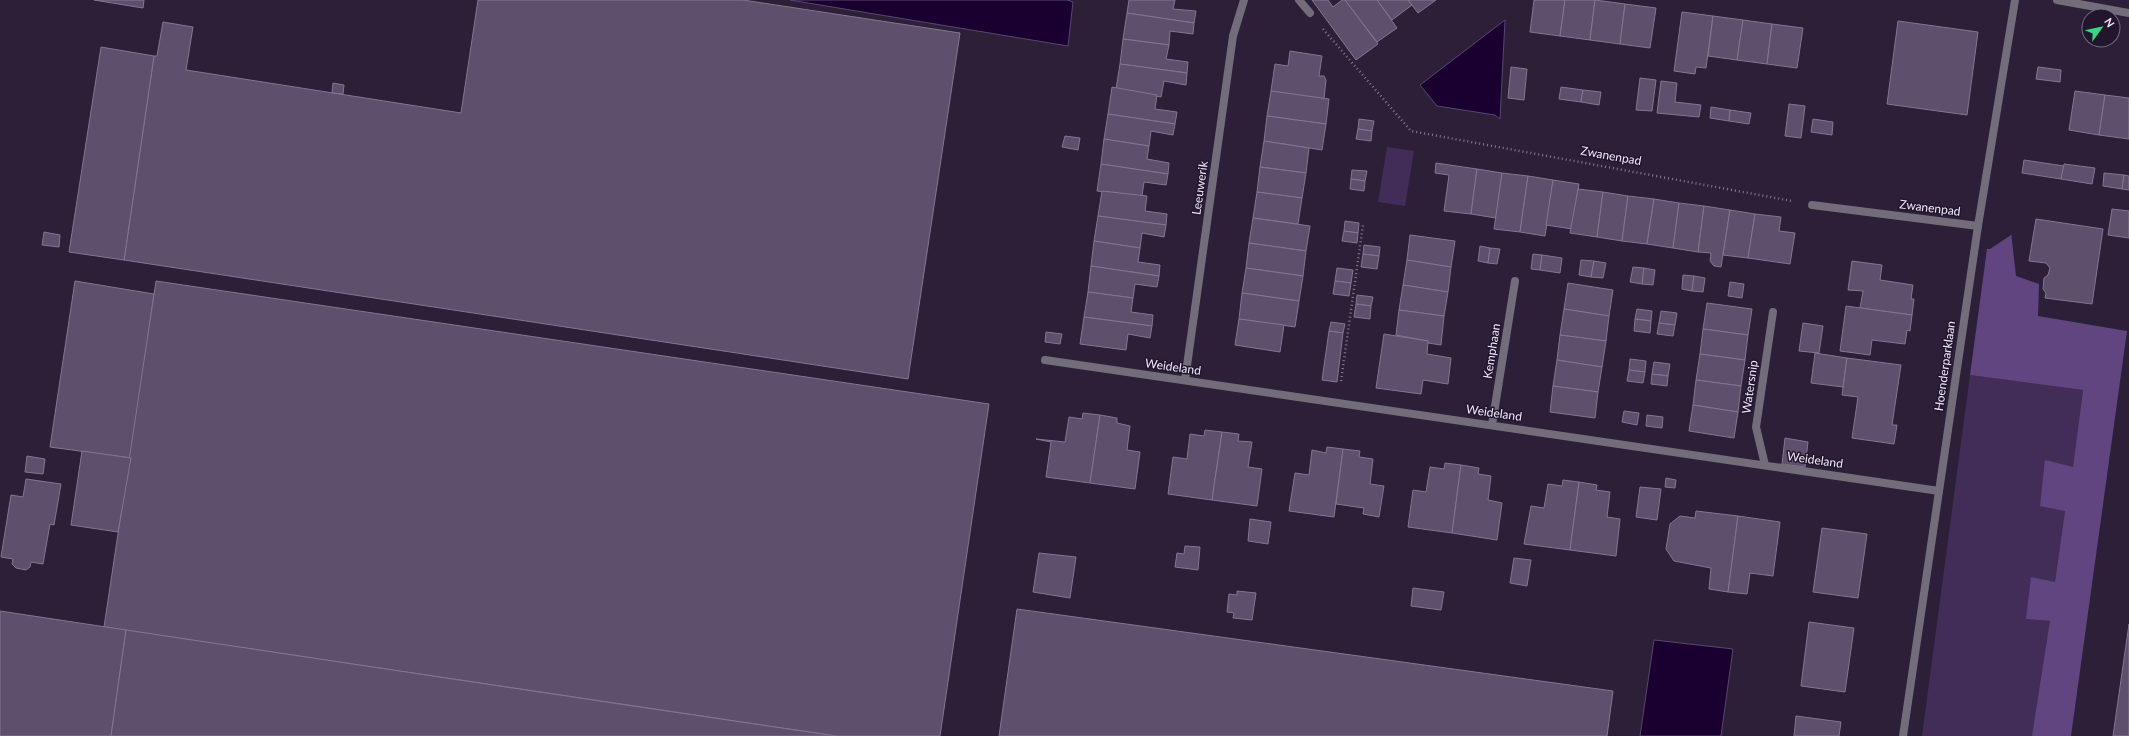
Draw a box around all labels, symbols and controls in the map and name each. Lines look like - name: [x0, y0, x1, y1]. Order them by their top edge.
- north arrow: [2081, 8, 2121, 48]
- text: N: [2102, 15, 2118, 29]
- street label: Zwanenpad: [1580, 143, 1643, 168]
- street label: Leeuwerik: [1188, 159, 1211, 216]
- street label: Zwanenpad: [1899, 196, 1961, 219]
- street label: Hoenderparklaan: [1931, 320, 1958, 412]
- street label: Kemphaan: [1480, 322, 1503, 380]
- street label: Weideland: [1144, 355, 1202, 378]
- street label: Watersnip: [1738, 359, 1761, 415]
- street label: Weideland: [1465, 401, 1523, 424]
- street label: Weideland: [1786, 448, 1844, 471]

